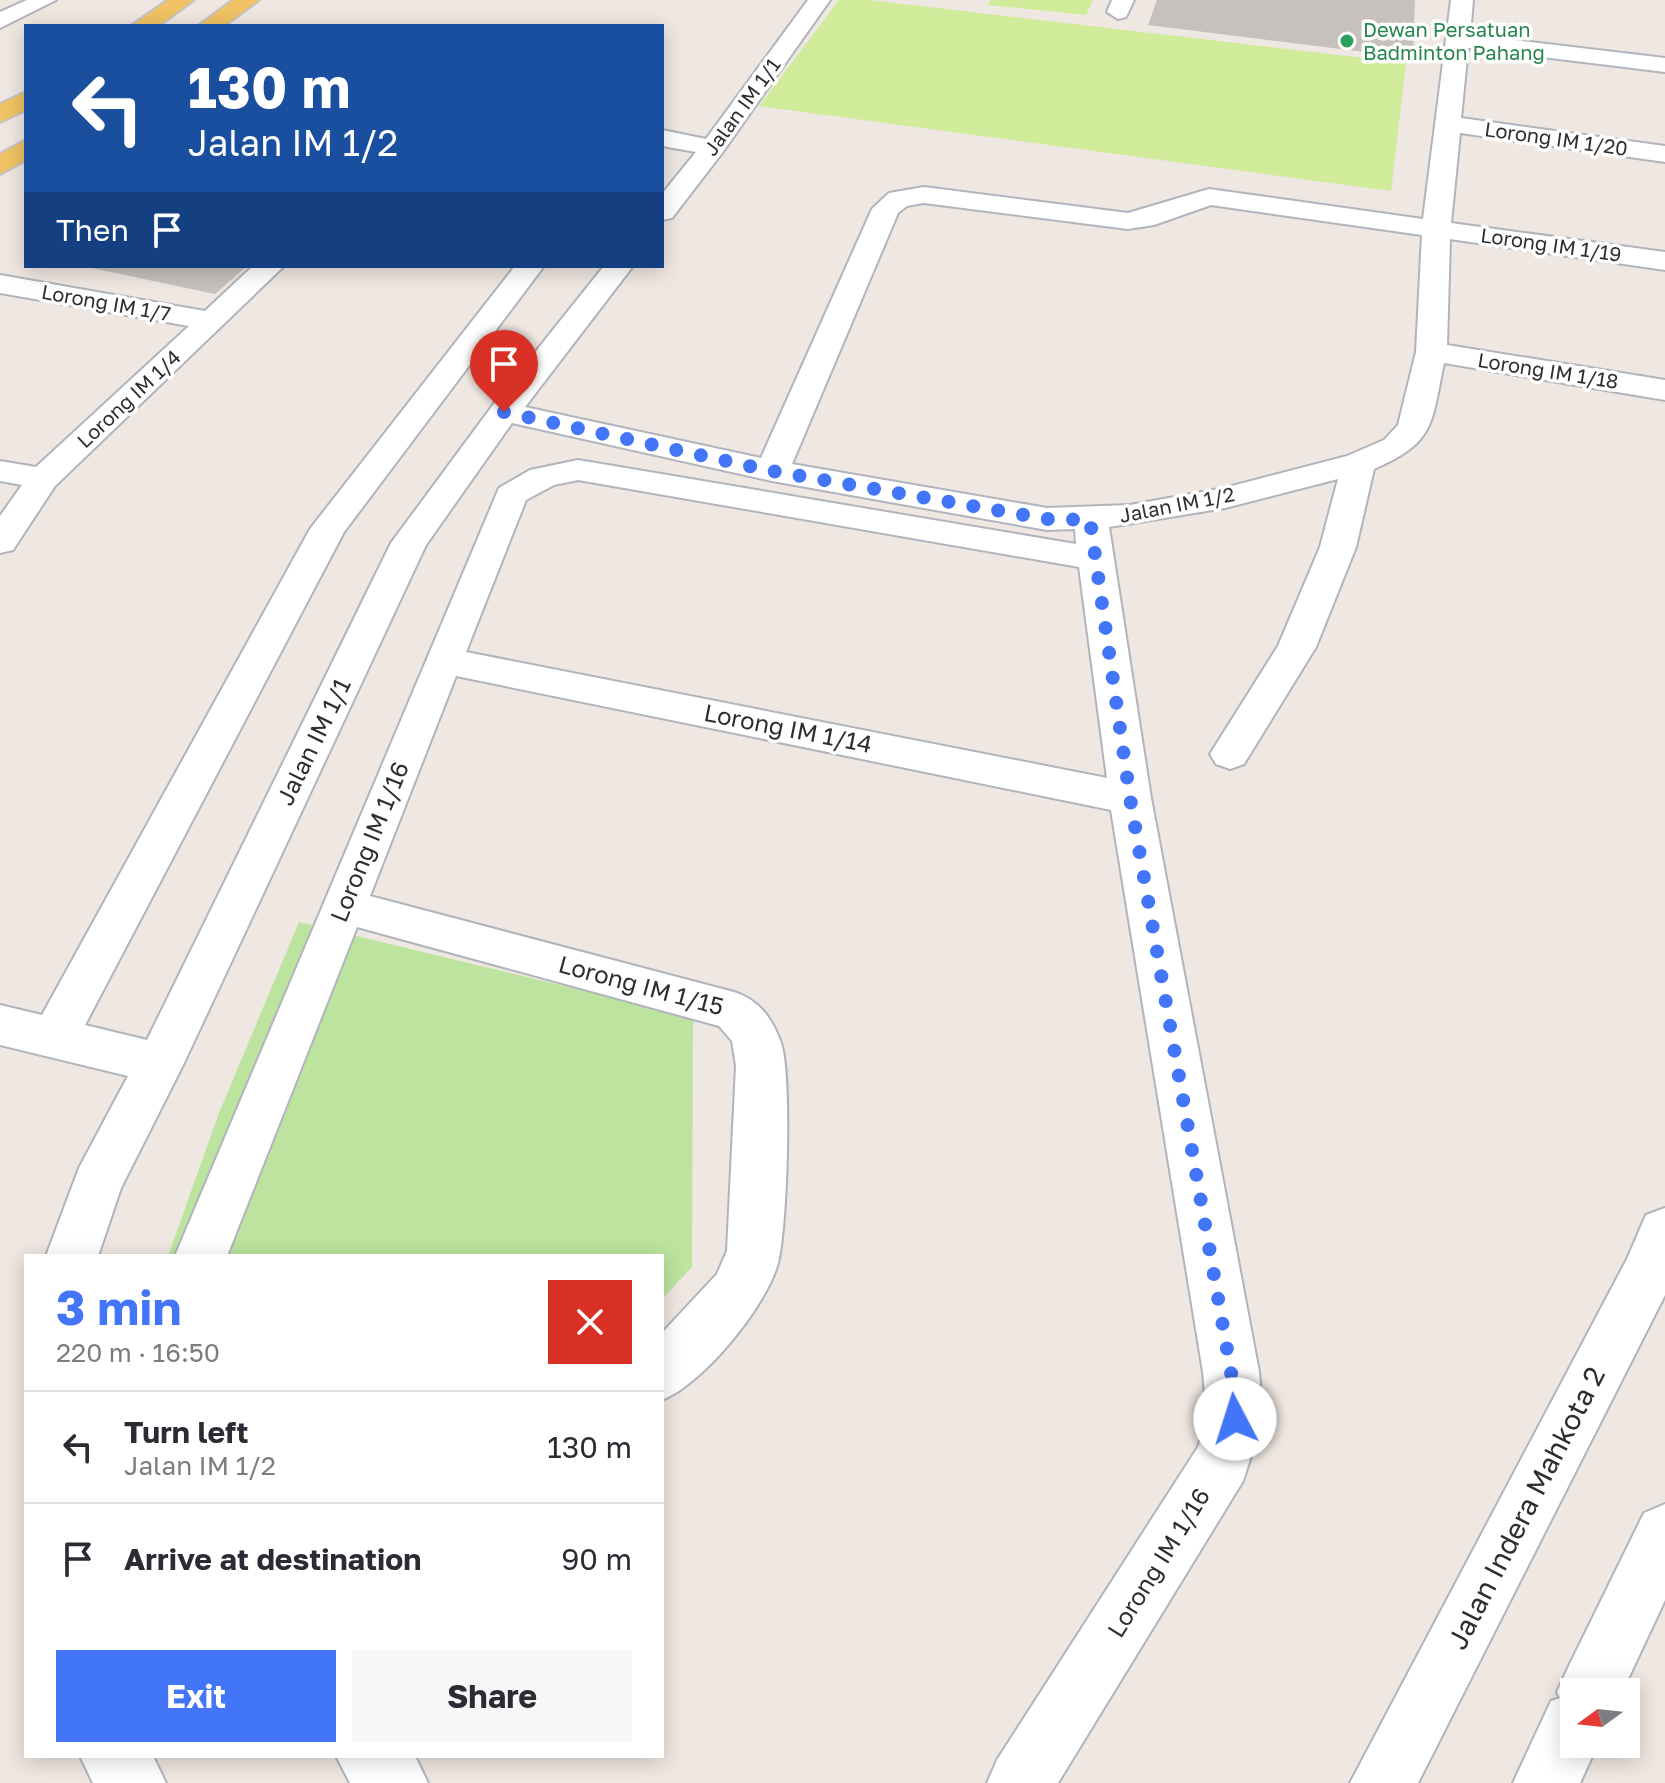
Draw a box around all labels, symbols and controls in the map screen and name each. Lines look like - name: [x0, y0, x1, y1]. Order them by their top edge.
- place label: Dewan Persatuan Badminton Pahang: [1363, 17, 1545, 64]
- marker: Dewan Persatuan Badminton Pahang: [1338, 32, 1356, 50]
- text: 130 m: [188, 53, 350, 120]
- street label: Jalan IM 1/1: [698, 53, 785, 160]
- icon: left: [56, 56, 160, 160]
- street label: Lorong IM 1/20: [1483, 116, 1629, 160]
- text: Jalan IM 1/2: [188, 121, 398, 164]
- icon: arrive: [145, 208, 189, 252]
- text: Then: [56, 212, 129, 248]
- street label: Lorong IM 1/19: [1479, 222, 1623, 266]
- street label: Lorong IM 1/7: [40, 279, 173, 325]
- pin: [470, 330, 538, 412]
- icon: arrive: [482, 342, 526, 386]
- street label: Lorong IM 1/4: [72, 344, 185, 452]
- street label: Lorong IM 1/18: [1476, 347, 1620, 393]
- street label: Jalan IM 1/2: [1117, 481, 1236, 527]
- street label: Jalan IM 1/1: [269, 673, 356, 810]
- street label: Lorong IM 1/14: [702, 697, 875, 758]
- street label: Lorong IM 1/16: [323, 757, 414, 926]
- street label: Lorong IM 1/15: [556, 949, 727, 1021]
- text: 3 min: [56, 1278, 181, 1336]
- button: close: [548, 1280, 632, 1364]
- text: 220 m · 16:50: [56, 1337, 220, 1368]
- street label: Jalan Indera Mahkota 2: [1440, 1361, 1611, 1655]
- position arrow: [1193, 1377, 1277, 1461]
- text: Turn left: [124, 1414, 249, 1450]
- icon: left: [56, 1425, 100, 1469]
- text: 130 m: [547, 1429, 632, 1465]
- text: Jalan IM 1/2: [124, 1450, 276, 1481]
- street label: Lorong IM 1/16: [1100, 1482, 1215, 1642]
- icon: arrive: [56, 1537, 100, 1581]
- text: Arrive at destination: [124, 1541, 421, 1577]
- text: 90 m: [561, 1541, 632, 1577]
- button: Exit: [56, 1650, 336, 1742]
- button: Share: [352, 1650, 632, 1742]
- north arrow: [1560, 1678, 1640, 1758]
- map controls: [1560, 1678, 1640, 1758]

